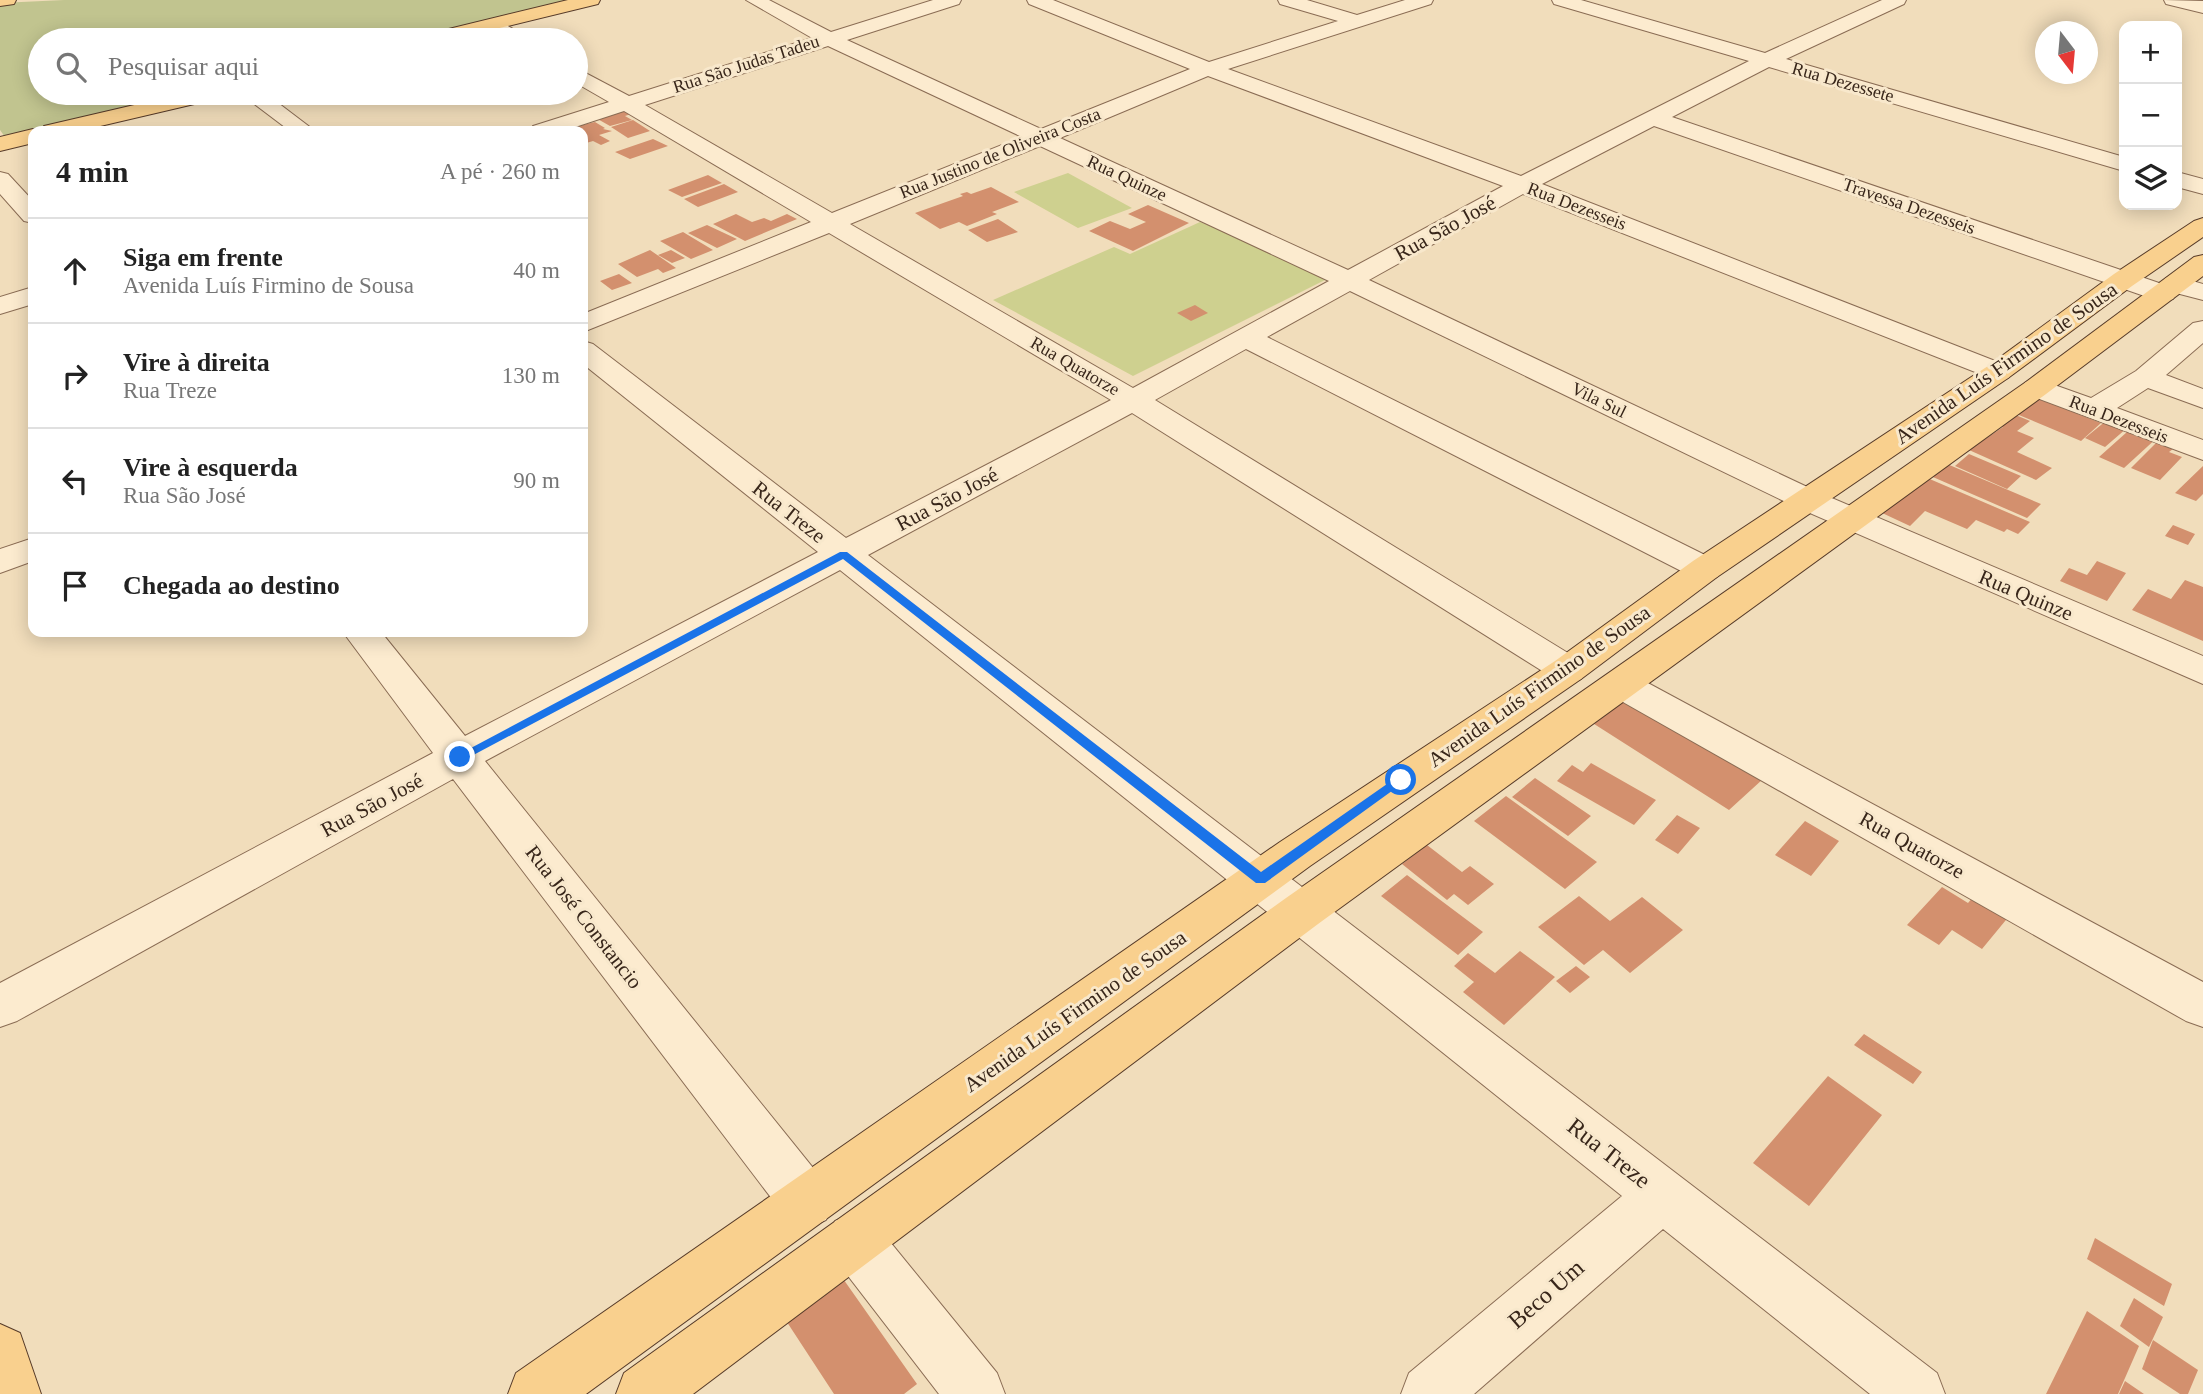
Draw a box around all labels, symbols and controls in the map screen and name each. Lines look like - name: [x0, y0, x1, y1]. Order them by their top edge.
- north arrow: [2035, 21, 2098, 84]
- map controls: [2119, 21, 2182, 210]
- button: +: [2119, 21, 2182, 84]
- search box: [28, 28, 588, 105]
- street label: Rua São Judas Tadeu: [670, 31, 822, 97]
- icon: search: [52, 48, 90, 86]
- text: Pesquisar aqui: [108, 52, 259, 81]
- street label: Rua Dezessete: [1790, 58, 1896, 106]
- button: −: [2119, 84, 2182, 147]
- street label: Rua Justino de Oliveira Costa: [897, 103, 1103, 203]
- button: layers: [2119, 147, 2182, 210]
- street label: Rua Quinze: [1084, 151, 1170, 205]
- text: 4 min: [56, 155, 129, 188]
- text: A pé · 260 m: [440, 159, 560, 184]
- street label: Travessa Dezesseis: [1840, 174, 1978, 238]
- street label: Rua Dezesseis: [1525, 178, 1629, 234]
- street label: Rua São José: [1390, 190, 1500, 266]
- text: Siga em frente: [123, 243, 283, 272]
- icon: ahead: [56, 252, 94, 290]
- text: 40 m: [513, 258, 560, 283]
- text: Avenida Luís Firmino de Sousa: [123, 273, 414, 298]
- street label: Avenida Luís Firmino de Sousa: [1890, 277, 2122, 449]
- street label: Rua Quatorze: [1027, 332, 1123, 400]
- text: Vire à direita: [123, 348, 270, 377]
- icon: right: [56, 357, 94, 395]
- text: 130 m: [502, 363, 560, 388]
- text: Rua Treze: [123, 378, 217, 403]
- street label: Vila Sul: [1568, 378, 1630, 422]
- street label: Rua Dezesseis: [2067, 391, 2171, 447]
- text: Vire à esquerda: [123, 453, 298, 482]
- icon: left: [56, 462, 94, 500]
- street label: Rua São José: [892, 462, 1002, 536]
- text: 90 m: [513, 468, 560, 493]
- street label: Rua Treze: [748, 476, 830, 548]
- text: Rua São José: [123, 483, 246, 508]
- street label: Rua Quinze: [1975, 564, 2077, 626]
- icon: arrive: [56, 567, 94, 605]
- text: Chegada ao destino: [123, 571, 340, 600]
- street label: Avenida Luís Firmino de Sousa: [1423, 600, 1655, 772]
- route end: [444, 741, 475, 772]
- route start: [1385, 764, 1416, 795]
- street label: Rua São José: [317, 768, 427, 842]
- street label: Rua Quatorze: [1855, 806, 1969, 884]
- street label: Rua José Constancio: [521, 841, 647, 993]
- street label: Avenida Luís Firmino de Sousa: [959, 925, 1191, 1097]
- street label: Rua Treze: [1562, 1113, 1656, 1193]
- street label: Beco Um: [1503, 1254, 1589, 1334]

